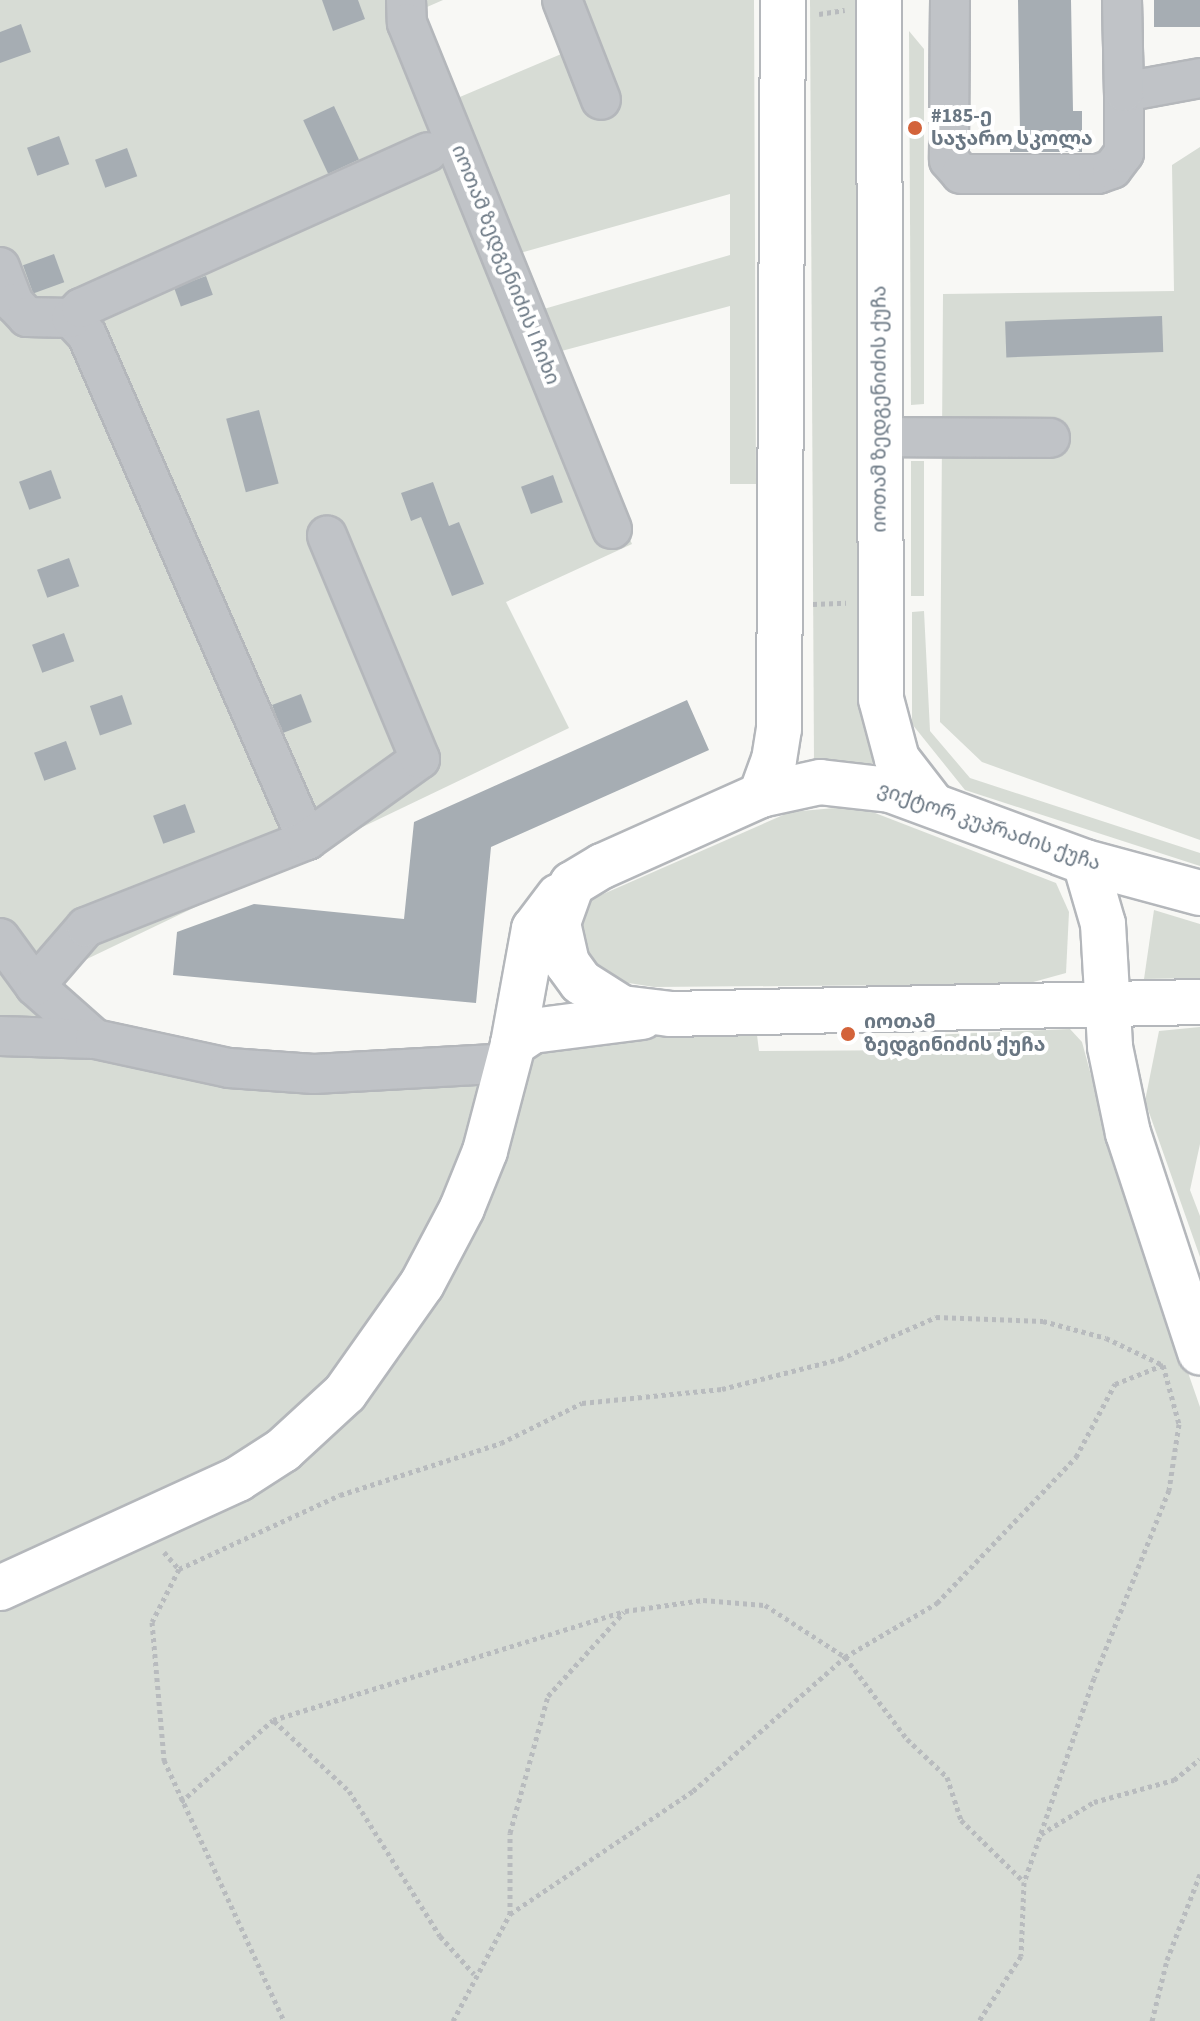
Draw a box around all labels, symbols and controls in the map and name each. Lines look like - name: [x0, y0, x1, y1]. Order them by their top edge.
- place label: #185-ე საჯარო სკოლა: [931, 104, 1093, 151]
- marker: #185-ე საჯარო სკოლა: [906, 119, 924, 137]
- street label: იოთამ ზედგენიძის I ჩიხი: [446, 142, 564, 388]
- street label: იოთამ ზედგენიძის ქუჩა: [868, 285, 892, 533]
- street label: ვიქტორ კუპრაძის ქუჩა: [874, 778, 1104, 876]
- place label: იოთამ ზედგინიძის ქუჩა: [864, 1010, 1045, 1057]
- marker: იოთამ ზედგინიძის ქუჩა: [839, 1025, 857, 1043]

